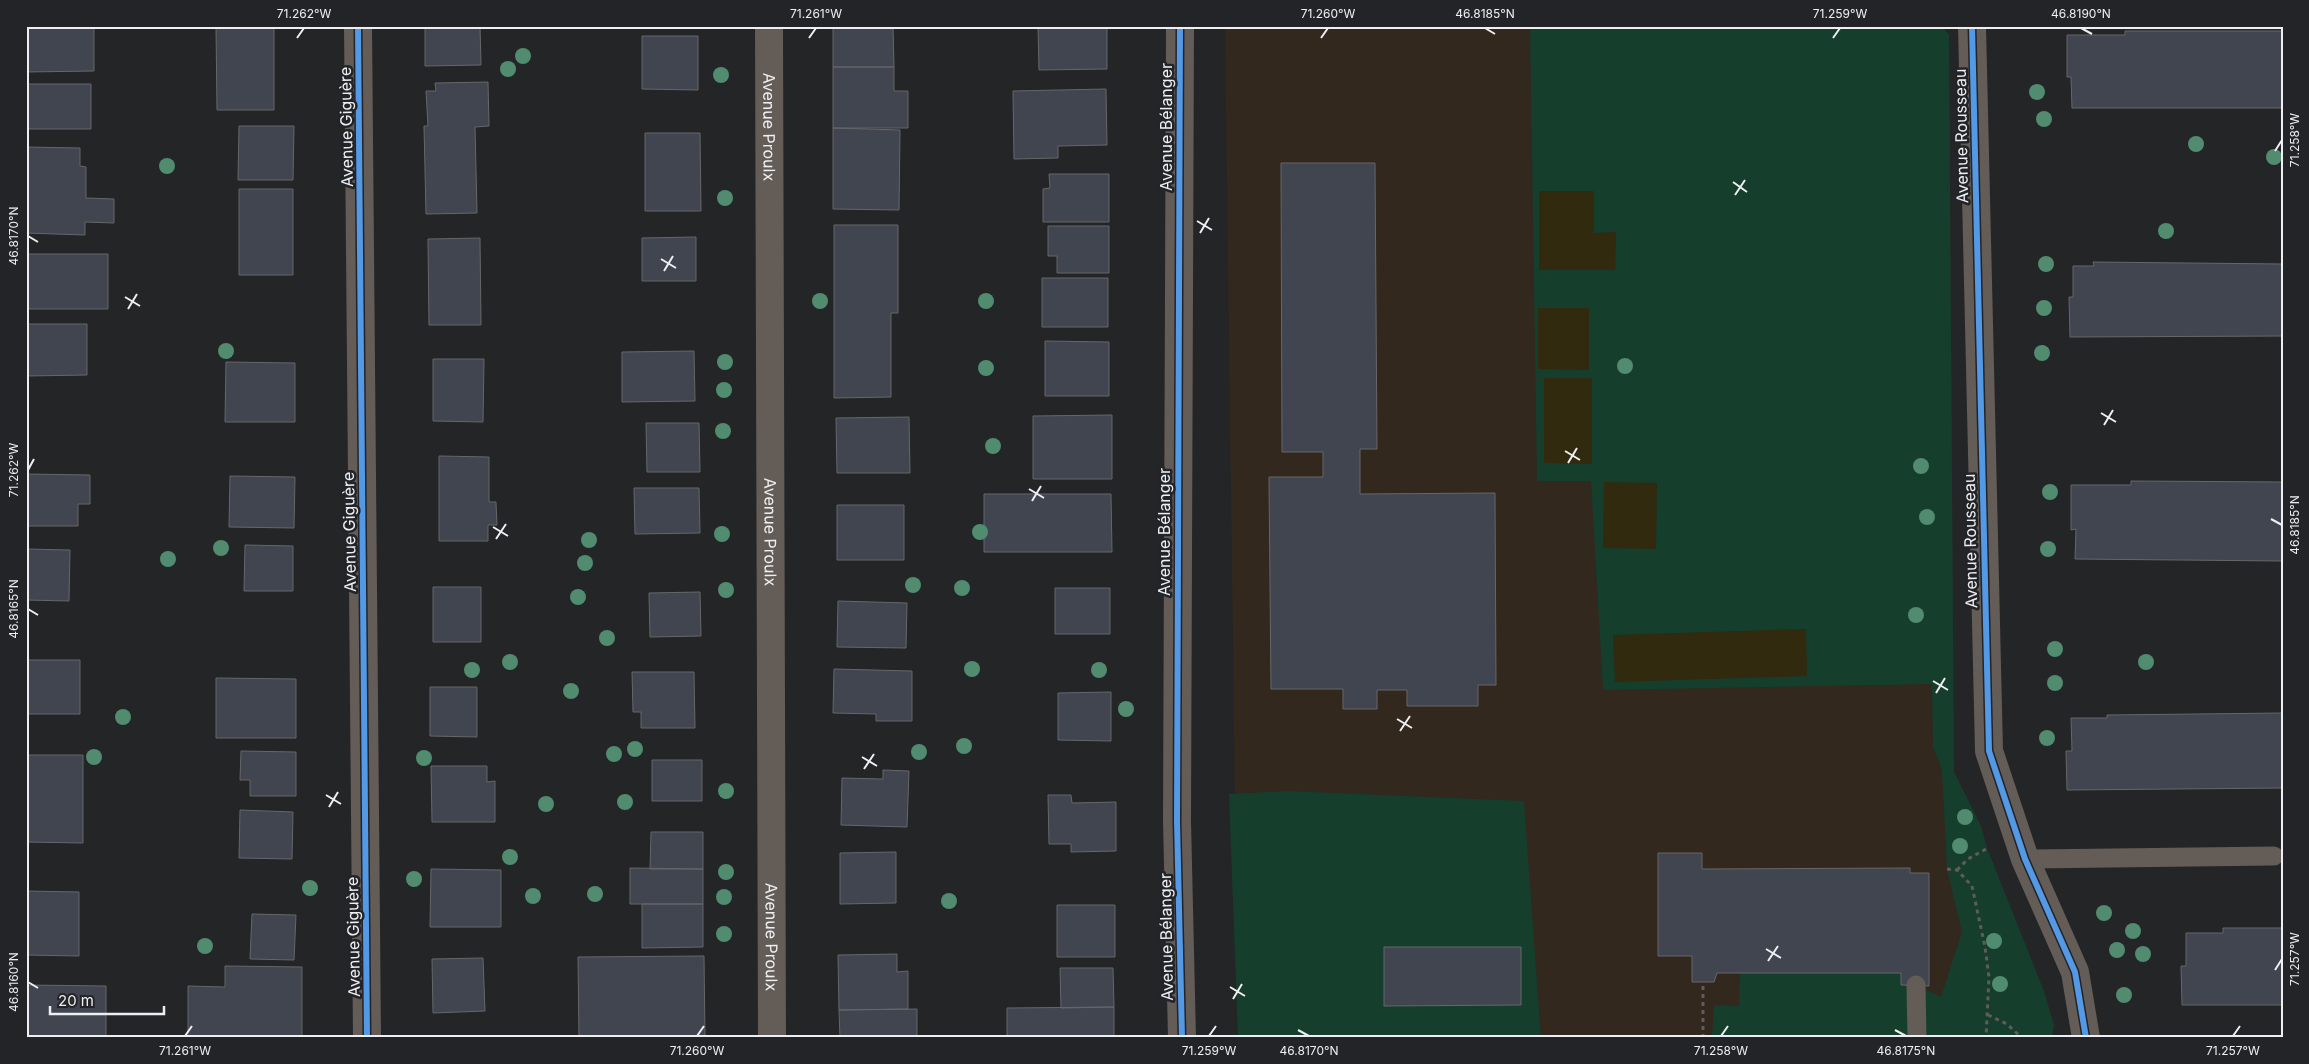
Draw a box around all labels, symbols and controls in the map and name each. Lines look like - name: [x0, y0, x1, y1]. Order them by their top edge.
- text: 71.262°W: [277, 6, 331, 21]
- text: 71.261°W: [790, 6, 842, 21]
- text: 71.260°W: [1301, 6, 1356, 21]
- text: 46.8185°N: [1455, 6, 1515, 21]
- text: 71.259°W: [1813, 6, 1867, 21]
- text: 46.8190°N: [2051, 6, 2111, 21]
- street label: Avenue Bélanger: [1156, 63, 1176, 191]
- street label: Avenue Giguère: [335, 67, 357, 187]
- street label: Avenue Rousseau: [1950, 69, 1972, 203]
- street label: Avenue Proulx: [759, 73, 779, 181]
- text: 71.258°W: [2287, 113, 2302, 167]
- text: 46.8170°N: [6, 207, 21, 265]
- text: 71.262°W: [6, 443, 21, 497]
- street label: Avenue Bélanger: [1154, 468, 1174, 596]
- street label: Avenue Giguère: [338, 472, 360, 592]
- street label: Avenue Rousseau: [1959, 474, 1981, 608]
- street label: Avenue Proulx: [760, 478, 781, 586]
- text: 46.8185°N: [2287, 495, 2302, 555]
- text: 46.8165°N: [6, 579, 21, 639]
- street label: Avenue Bélanger: [1155, 873, 1177, 1001]
- street label: Avenue Giguère: [342, 877, 364, 997]
- street label: Avenue Proulx: [762, 883, 782, 991]
- text: 71.257°W: [2287, 932, 2302, 986]
- text: 46.8160°N: [6, 952, 21, 1012]
- scale bar: [50, 984, 164, 1016]
- text: 20 m: [58, 991, 94, 1010]
- text: 71.261°W: [159, 1043, 211, 1058]
- text: 71.260°W: [670, 1043, 725, 1058]
- text: 71.259°W: [1182, 1043, 1236, 1058]
- text: 46.8170°N: [1280, 1043, 1338, 1058]
- text: 71.258°W: [1694, 1043, 1748, 1058]
- text: 46.8175°N: [1877, 1043, 1935, 1058]
- text: 71.257°W: [2206, 1043, 2260, 1058]

